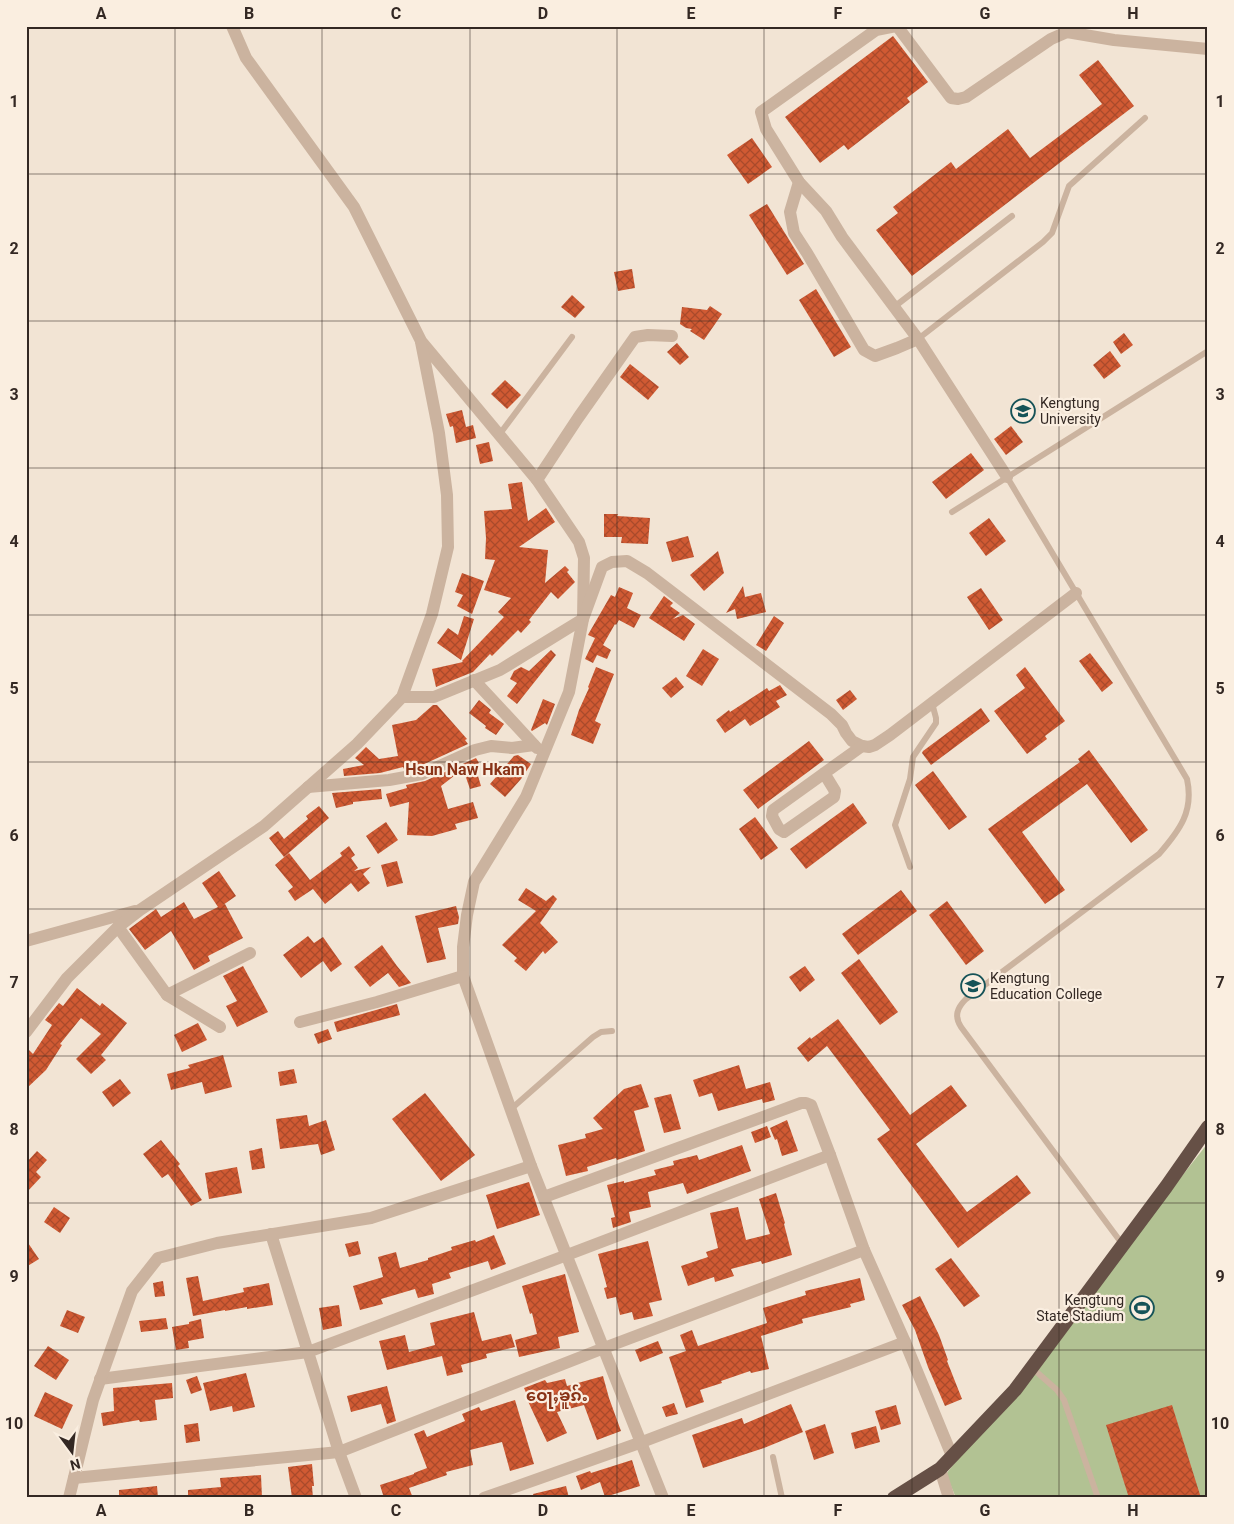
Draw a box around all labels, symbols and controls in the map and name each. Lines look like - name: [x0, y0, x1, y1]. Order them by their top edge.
- text: A: [96, 4, 107, 23]
- text: B: [244, 4, 254, 23]
- text: C: [391, 4, 401, 23]
- text: D: [538, 4, 548, 23]
- text: E: [687, 4, 696, 23]
- text: F: [834, 4, 843, 23]
- text: G: [980, 4, 991, 23]
- text: H: [1127, 4, 1139, 23]
- text: 1: [9, 92, 19, 111]
- text: 1: [1215, 92, 1225, 111]
- text: 2: [9, 239, 19, 258]
- text: 2: [1215, 239, 1225, 258]
- text: 3: [9, 385, 19, 404]
- text: 3: [1215, 385, 1225, 404]
- place label: Kengtung University: [1040, 395, 1101, 427]
- school or university icon: Kengtung University: [1010, 398, 1036, 424]
- text: 4: [9, 532, 19, 551]
- text: 4: [1215, 532, 1225, 551]
- text: 5: [9, 679, 19, 698]
- text: 5: [1215, 679, 1225, 698]
- district label: Hsun Naw Hkam: [405, 760, 525, 779]
- text: 6: [9, 826, 19, 845]
- text: 6: [1215, 826, 1225, 845]
- place label: Kengtung Education College: [990, 970, 1102, 1002]
- text: 7: [9, 973, 19, 992]
- school or university icon: Kengtung Education College: [960, 973, 986, 999]
- text: 7: [1215, 973, 1225, 992]
- text: 8: [9, 1120, 19, 1139]
- text: 8: [1215, 1120, 1225, 1139]
- text: 9: [9, 1267, 19, 1286]
- text: 9: [1215, 1267, 1225, 1286]
- place label: Kengtung State Stadium: [1036, 1292, 1124, 1324]
- sports icon: Kengtung State Stadium: [1129, 1295, 1155, 1321]
- district label: ဝေႃႇၶူၵ်ႉ: [526, 1384, 588, 1409]
- text: 10: [5, 1414, 23, 1433]
- text: 10: [1211, 1414, 1229, 1433]
- north arrow: [48, 1426, 98, 1476]
- text: N: [69, 1456, 82, 1474]
- text: A: [96, 1501, 107, 1520]
- text: B: [244, 1501, 254, 1520]
- text: C: [391, 1501, 401, 1520]
- text: D: [538, 1501, 548, 1520]
- text: E: [687, 1501, 696, 1520]
- text: F: [834, 1501, 843, 1520]
- text: G: [980, 1501, 991, 1520]
- text: H: [1127, 1501, 1139, 1520]

